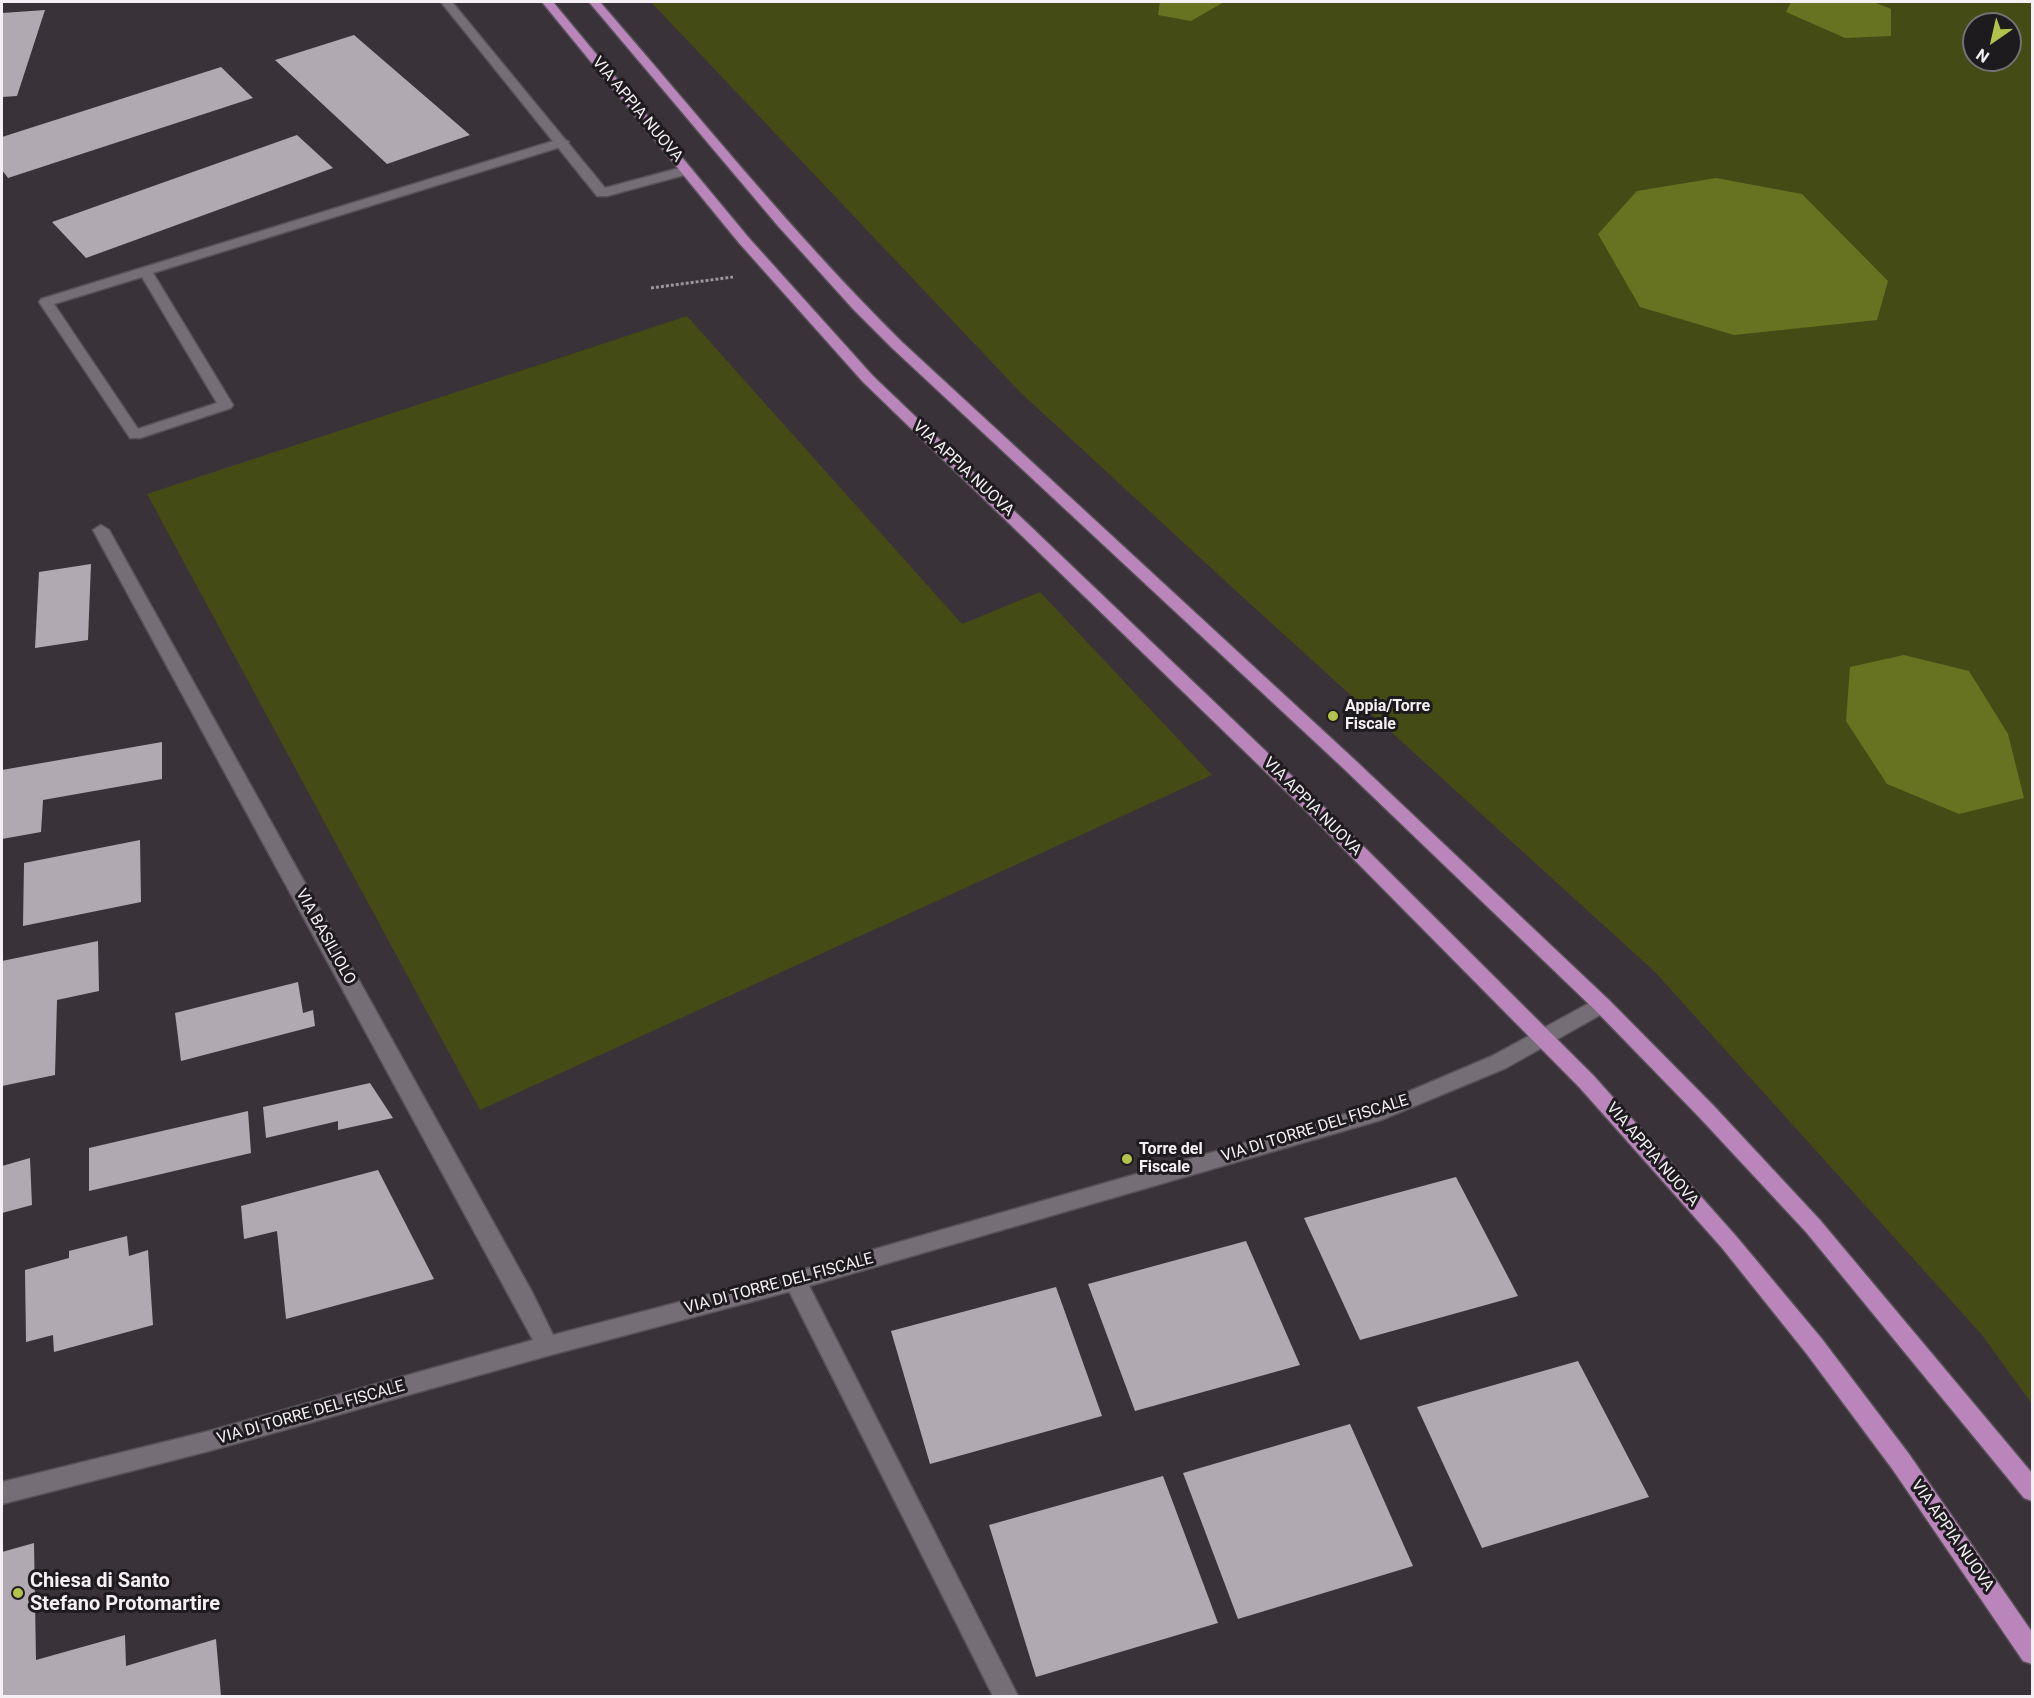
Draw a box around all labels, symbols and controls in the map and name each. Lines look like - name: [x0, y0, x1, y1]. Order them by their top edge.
- north arrow: [1962, 12, 2022, 72]
- text: N: [1973, 45, 1993, 67]
- street label: VIA APPIA NUOVA: [587, 54, 687, 166]
- street label: VIA APPIA NUOVA: [908, 417, 1018, 521]
- place label: Appia/Torre Fiscale: [1345, 697, 1430, 735]
- marker: Appia/Torre Fiscale: [1326, 709, 1340, 723]
- street label: VIA APPIA NUOVA: [1259, 754, 1365, 860]
- street label: VIA BASILIOLO: [291, 886, 359, 988]
- street label: VIA DI TORRE DEL FISCALE: [1219, 1091, 1411, 1167]
- street label: VIA APPIA NUOVA: [1602, 1099, 1702, 1211]
- place label: Torre del Fiscale: [1139, 1140, 1203, 1178]
- marker: Torre del Fiscale: [1120, 1152, 1134, 1166]
- street label: VIA DI TORRE DEL FISCALE: [683, 1250, 875, 1318]
- street label: VIA DI TORRE DEL FISCALE: [215, 1377, 407, 1449]
- street label: VIA APPIA NUOVA: [1906, 1477, 1998, 1595]
- place label: Chiesa di Santo Stefano Protomartire: [30, 1570, 220, 1617]
- marker: Chiesa di Santo Stefano Protomartire: [11, 1586, 25, 1600]

